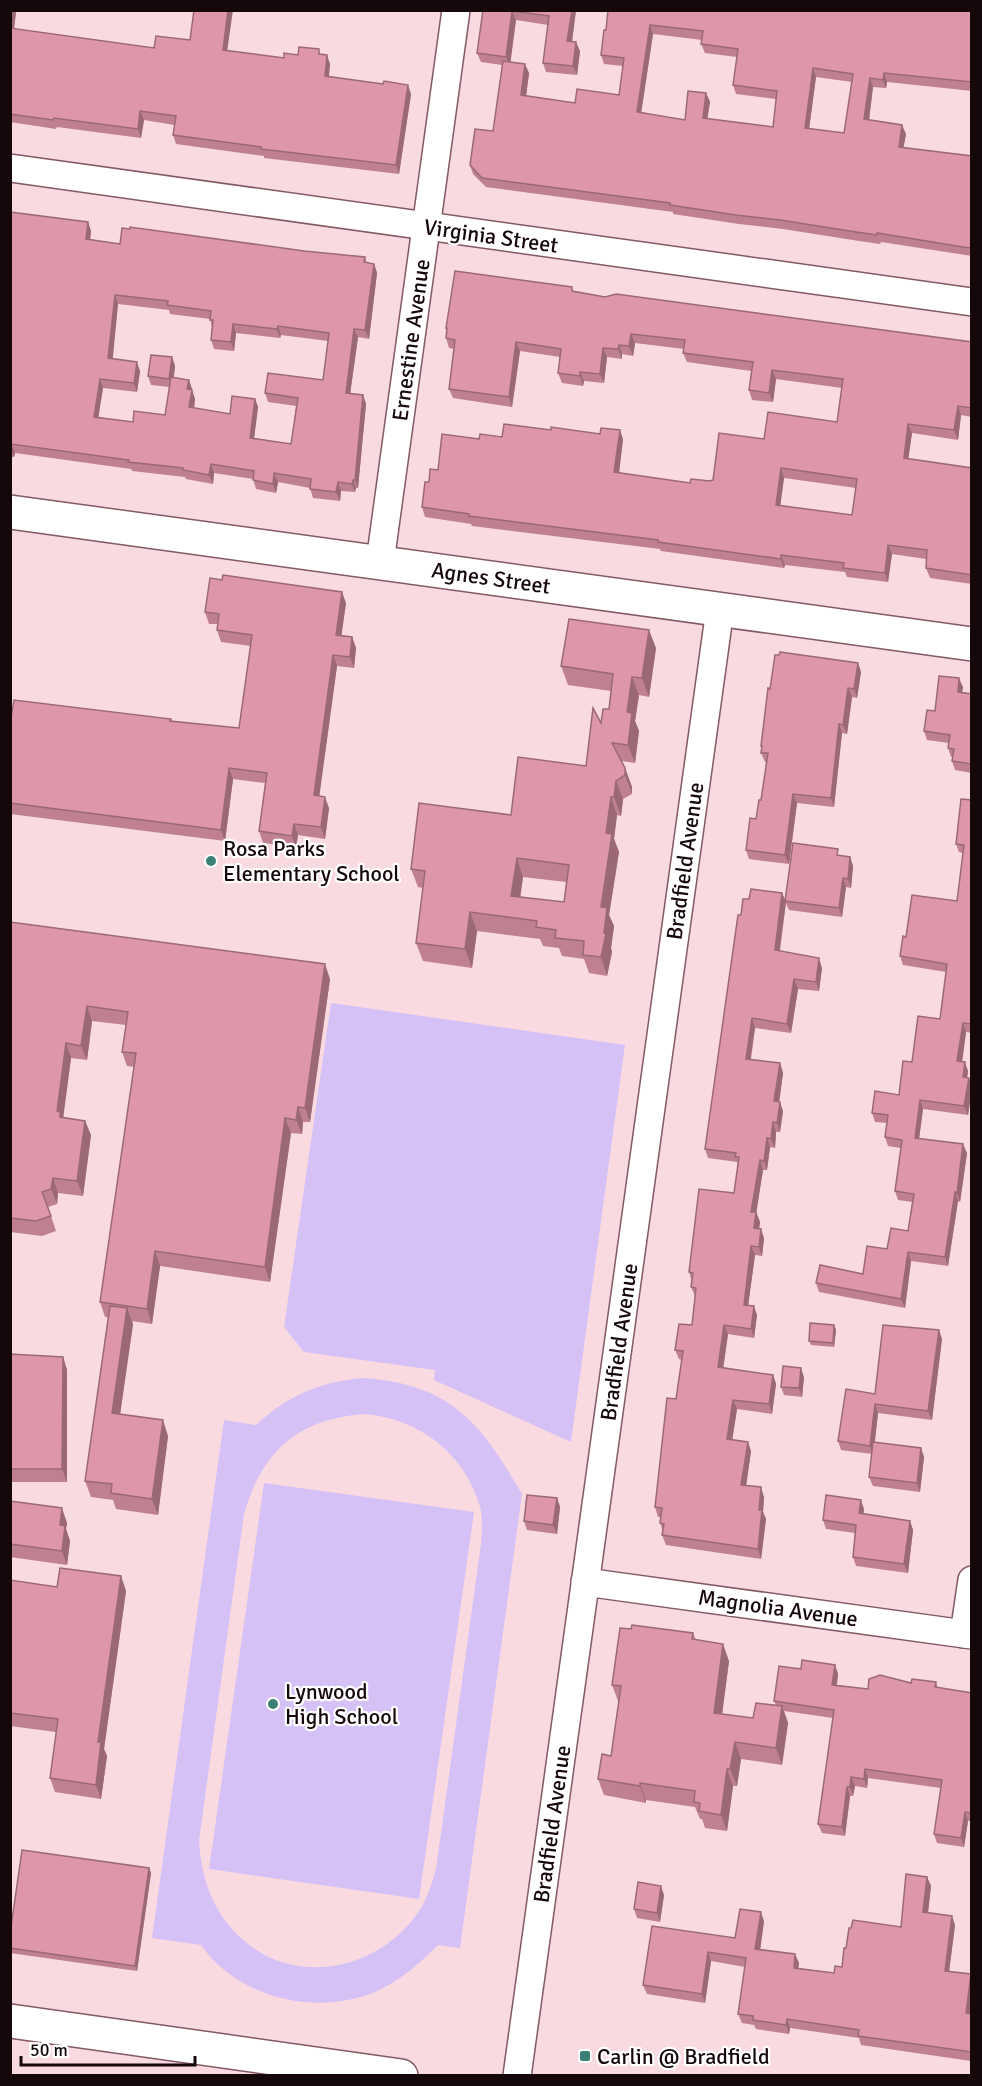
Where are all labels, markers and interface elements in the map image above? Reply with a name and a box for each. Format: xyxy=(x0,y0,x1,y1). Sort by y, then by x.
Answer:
street label: Virginia Street xyxy=(422,213,560,259)
street label: Ernestine Avenue xyxy=(386,257,436,423)
street label: Agnes Street xyxy=(430,556,552,600)
street label: Bradfield Avenue xyxy=(661,780,709,942)
place label: Rosa Parks Elementary School xyxy=(223,835,400,887)
marker: Rosa Parks Elementary School xyxy=(204,854,218,868)
street label: Bradfield Avenue xyxy=(595,1261,643,1423)
street label: Magnolia Avenue xyxy=(696,1583,860,1633)
place label: Lynwood High School xyxy=(285,1678,398,1730)
marker: Lynwood High School xyxy=(266,1697,280,1711)
street label: Bradfield Avenue xyxy=(528,1743,576,1905)
scale bar xyxy=(21,2029,195,2067)
text: 50 m xyxy=(30,2039,68,2061)
place label: Carlin @ Bradfield xyxy=(597,2043,770,2070)
marker: Carlin @ Bradfield xyxy=(578,2049,592,2063)

